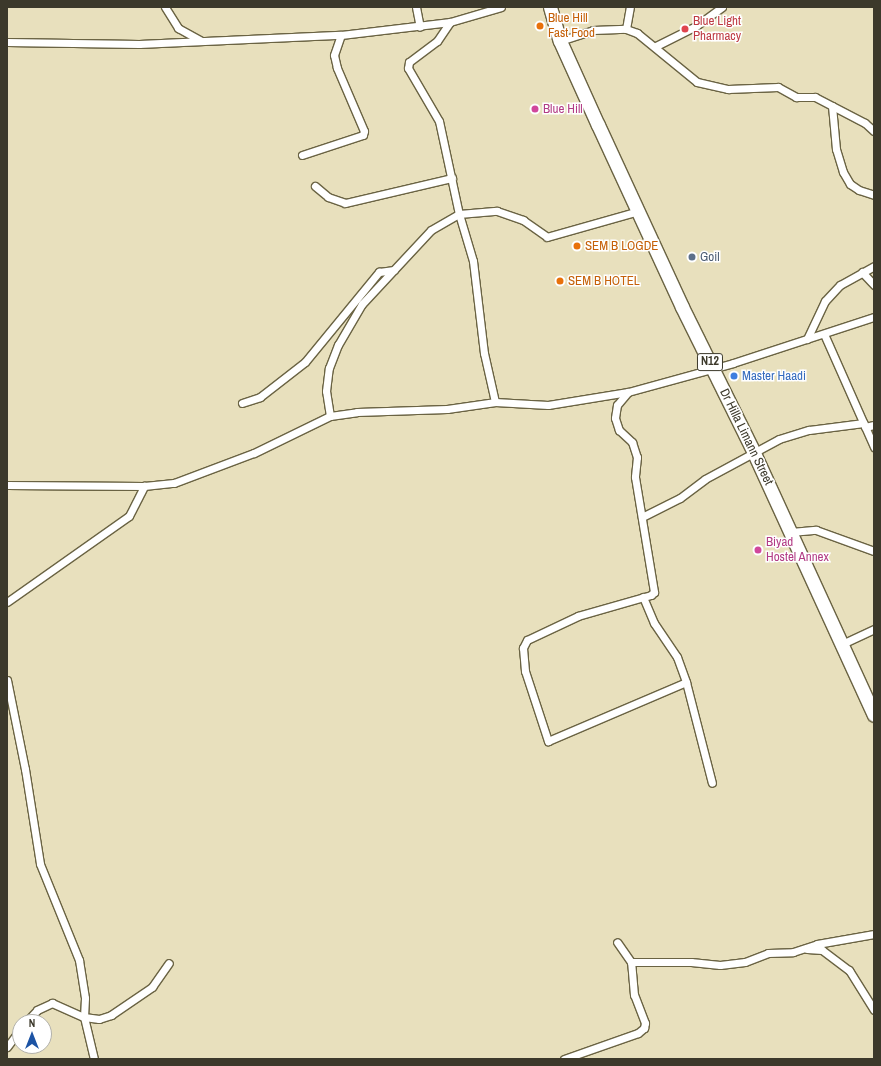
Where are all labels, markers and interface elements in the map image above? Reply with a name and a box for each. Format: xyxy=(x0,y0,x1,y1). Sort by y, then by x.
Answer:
place label: Blue Hill Fast Food xyxy=(548,11,595,42)
place label: Blue Light Pharmacy xyxy=(693,14,741,45)
marker: Blue Hill Fast Food xyxy=(535,21,545,31)
marker: Blue Light Pharmacy xyxy=(680,24,690,34)
place label: Blue Hill xyxy=(543,101,583,117)
marker: Blue Hill xyxy=(530,104,540,114)
place label: SEM B LOGDE xyxy=(585,238,658,254)
marker: SEM B LOGDE xyxy=(572,241,582,251)
place label: Goil xyxy=(700,249,720,265)
marker: Goil xyxy=(687,252,697,262)
place label: SEM B HOTEL xyxy=(568,273,640,289)
marker: SEM B HOTEL xyxy=(555,276,565,286)
road number: N12 xyxy=(696,352,724,372)
place label: Master Haadi xyxy=(742,368,806,384)
marker: Master Haadi xyxy=(729,371,739,381)
street label: Dr Hilla Limann Street xyxy=(716,386,776,488)
place label: Biyad Hostel Annex xyxy=(766,535,829,566)
marker: Biyad Hostel Annex xyxy=(753,545,763,555)
north arrow xyxy=(12,1014,52,1054)
text: N xyxy=(29,1016,35,1030)

